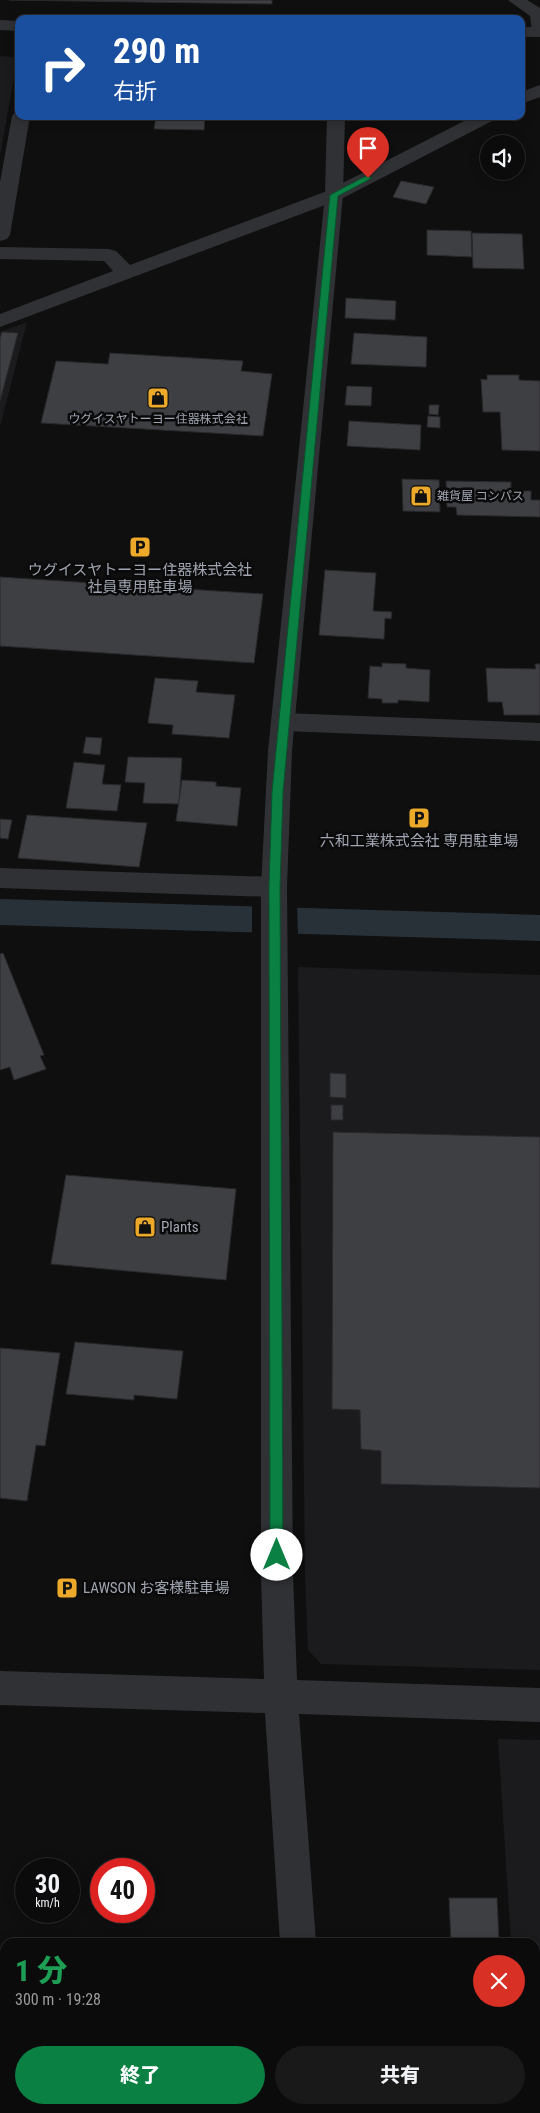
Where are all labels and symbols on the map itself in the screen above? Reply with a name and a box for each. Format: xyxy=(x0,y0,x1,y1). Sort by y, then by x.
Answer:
pin xyxy=(347,127,389,178)
shop icon: ウグイスヤトーヨー住器株式会社 xyxy=(146,386,170,410)
place label: ウグイスヤトーヨー住器株式会社 xyxy=(68,412,248,426)
shop icon: 雑貨屋 コンパス xyxy=(409,484,433,508)
place label: 雑貨屋 コンパス xyxy=(437,489,524,503)
parking icon: ウグイスヤトーヨー住器株式会社 社員専用駐車場 xyxy=(128,535,152,559)
place label: ウグイスヤトーヨー住器株式会社 社員専用駐車場 xyxy=(28,561,252,596)
parking icon: 六和工業株式会社 専用駐車場 xyxy=(407,806,431,830)
place label: 六和工業株式会社 専用駐車場 xyxy=(320,832,518,850)
shop icon: Plants xyxy=(133,1215,157,1239)
place label: Plants xyxy=(161,1218,199,1236)
position arrow xyxy=(250,1528,302,1580)
parking icon: LAWSON お客様駐車場 xyxy=(55,1576,79,1600)
place label: LAWSON お客様駐車場 xyxy=(83,1579,229,1597)
speed limit sign: 40 xyxy=(90,1858,155,1923)

